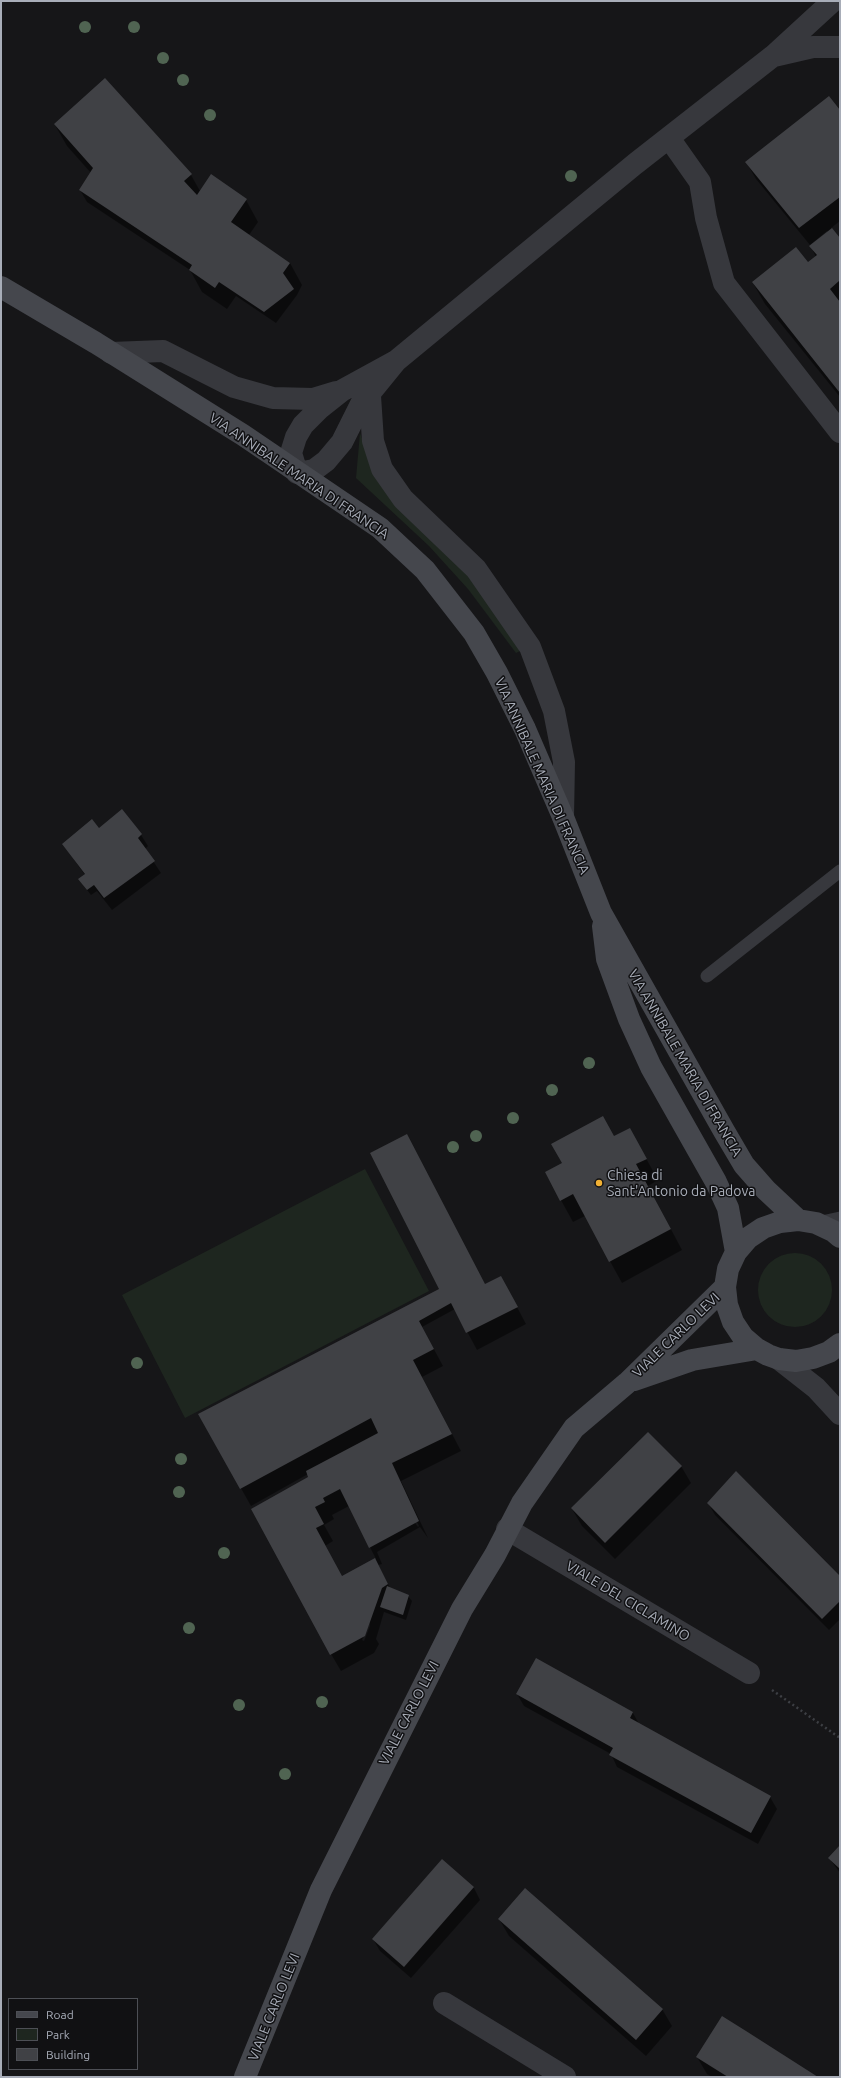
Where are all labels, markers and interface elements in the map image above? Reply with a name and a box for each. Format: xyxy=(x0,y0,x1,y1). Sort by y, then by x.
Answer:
street label: VIA ANNIBALE MARIA DI FRANCIA xyxy=(206,409,392,543)
street label: VIA ANNIBALE MARIA DI FRANCIA xyxy=(491,675,593,877)
street label: VIA ANNIBALE MARIA DI FRANCIA xyxy=(624,967,746,1159)
place label: Chiesa di Sant'Antonio da Padova xyxy=(607,1167,755,1200)
marker: Chiesa di Sant'Antonio da Padova xyxy=(594,1178,604,1188)
street label: VIALE CARLO LEVI xyxy=(629,1289,723,1381)
street label: VIALE DEL CICLAMINO xyxy=(563,1557,693,1645)
street label: VIALE CARLO LEVI xyxy=(375,1658,443,1768)
street label: VIALE CARLO LEVI xyxy=(245,1951,303,2063)
legend xyxy=(8,1998,138,2070)
text: Road xyxy=(46,2008,74,2021)
text: Park xyxy=(46,2028,70,2041)
text: Building xyxy=(46,2048,90,2061)

